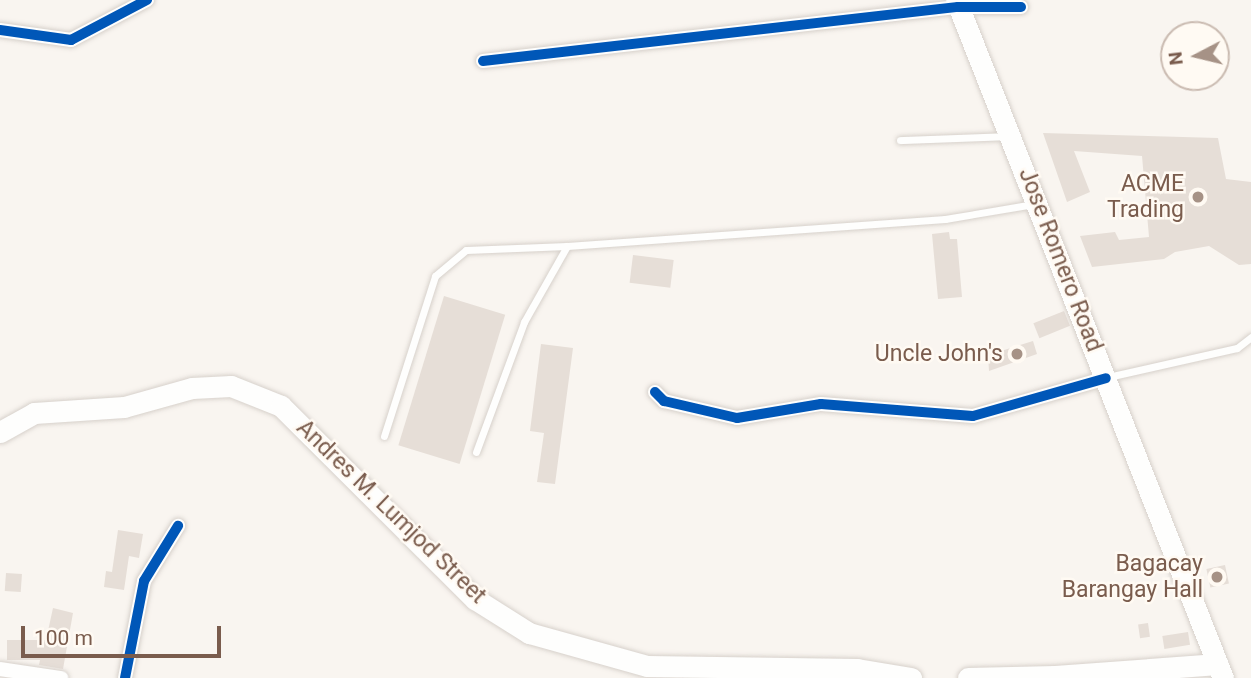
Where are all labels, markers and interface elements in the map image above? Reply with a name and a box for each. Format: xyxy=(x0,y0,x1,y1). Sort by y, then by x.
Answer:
north arrow xyxy=(1160,21,1230,91)
text: N xyxy=(1163,50,1188,66)
street label: Jose Romero Road xyxy=(1012,164,1108,356)
place label: ACME Trading xyxy=(1107,170,1184,224)
marker: ACME Trading xyxy=(1190,189,1206,205)
place label: Uncle John's xyxy=(875,340,1003,368)
marker: Uncle John's xyxy=(1009,346,1025,362)
street label: Andres M. Lumjod Street xyxy=(291,414,491,610)
place label: Bagacay Barangay Hall xyxy=(1062,550,1203,604)
marker: Bagacay Barangay Hall xyxy=(1209,569,1225,585)
scale bar xyxy=(24,612,224,656)
text: 100 m xyxy=(34,626,93,650)

